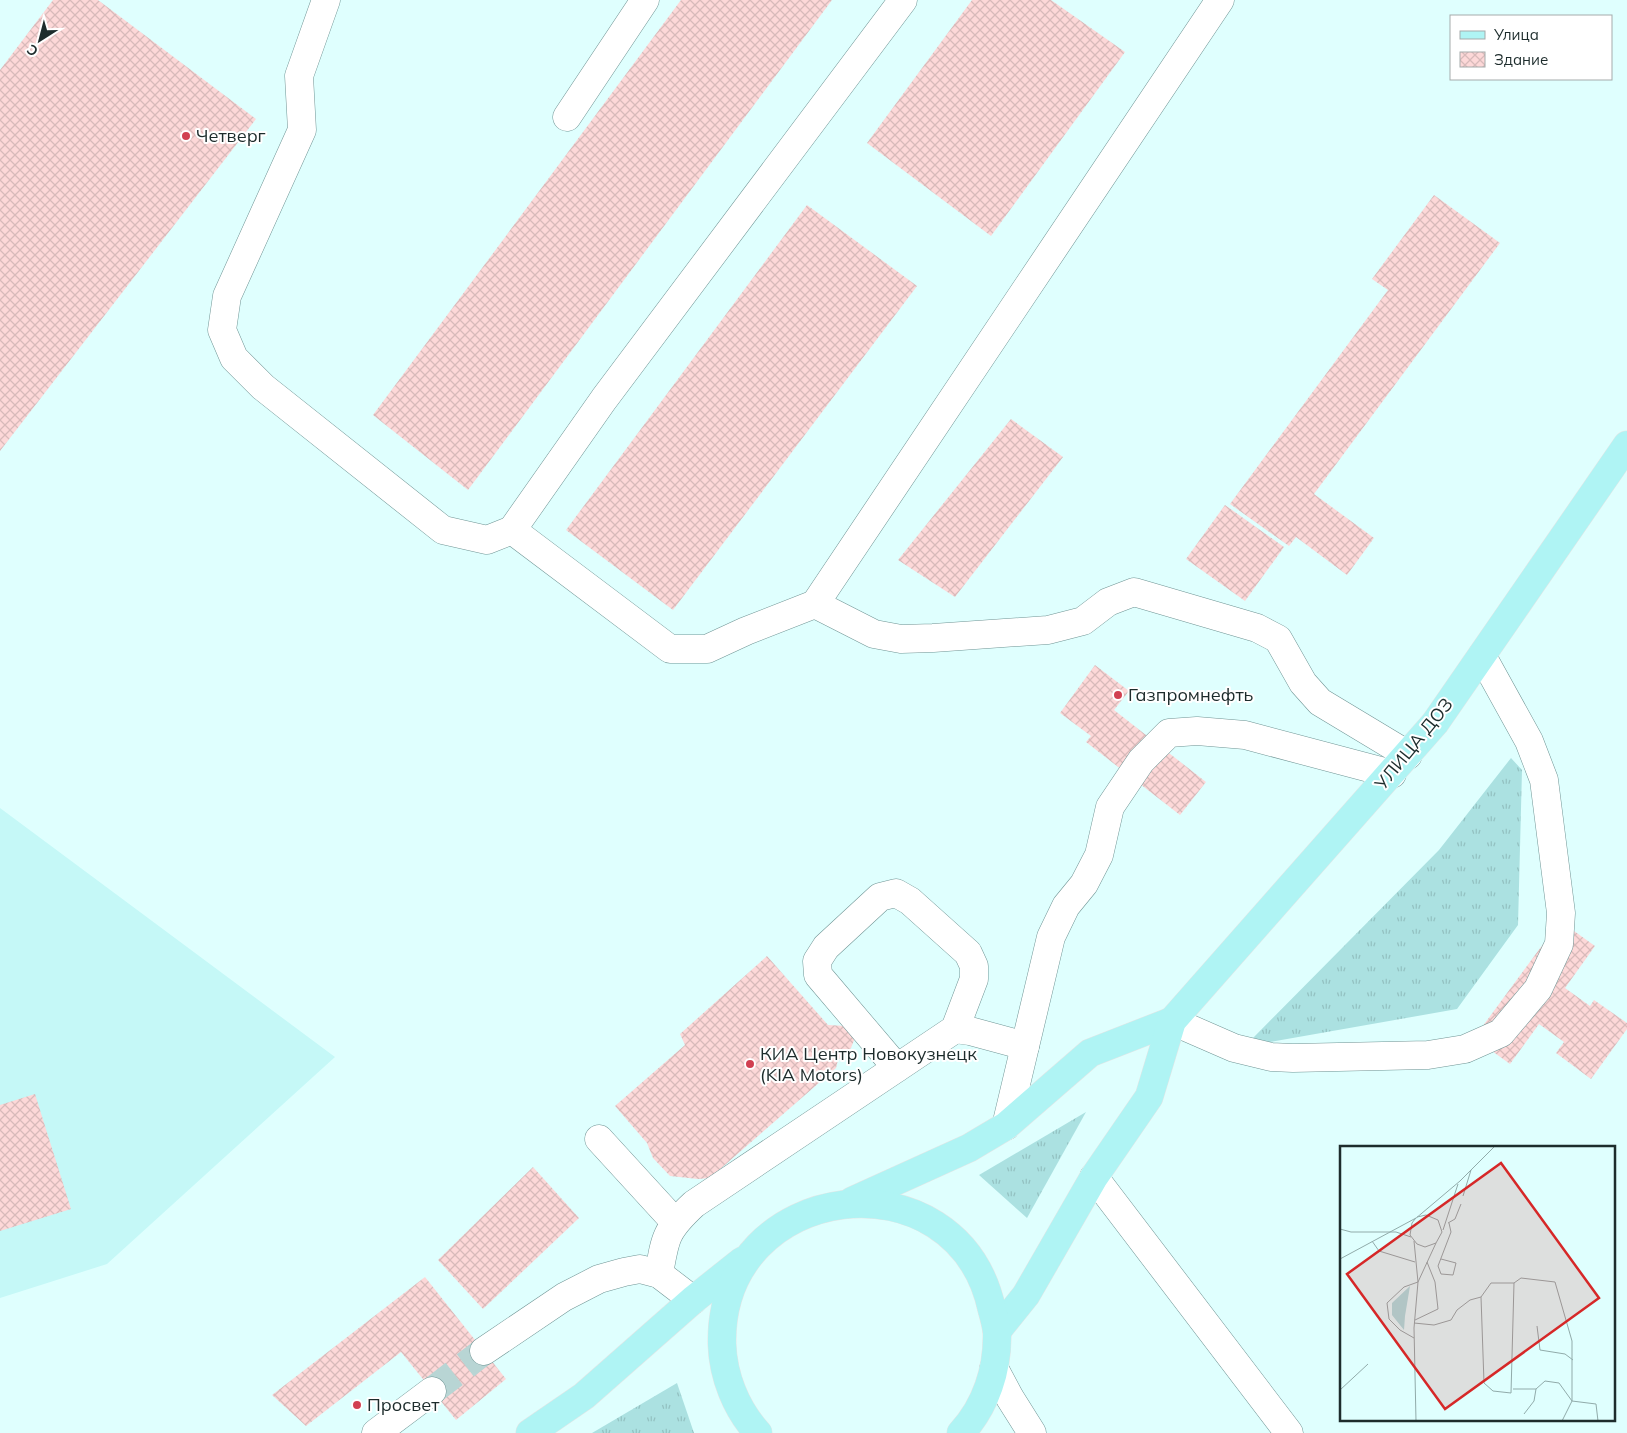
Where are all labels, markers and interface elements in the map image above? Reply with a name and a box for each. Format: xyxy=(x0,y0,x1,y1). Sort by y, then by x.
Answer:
north arrow xyxy=(15,15,65,65)
legend xyxy=(1450,15,1612,80)
text: Улица xyxy=(1493,25,1539,44)
text: С xyxy=(23,40,42,61)
text: Здание xyxy=(1494,50,1548,69)
place label: Четверг xyxy=(196,124,266,147)
marker: Четверг xyxy=(180,130,192,142)
place label: Газпромнефть xyxy=(1128,683,1254,706)
marker: Газпромнефть xyxy=(1112,689,1124,701)
street label: УЛИЦА ДОЗ xyxy=(1369,693,1458,795)
place label: КИА Центр Новокузнецк (KIA Motors) xyxy=(760,1042,977,1086)
marker: КИА Центр Новокузнецк (KIA Motors) xyxy=(744,1058,756,1070)
inset map xyxy=(1340,1146,1614,1420)
place label: Просвет xyxy=(367,1393,440,1416)
marker: Просвет xyxy=(351,1399,363,1411)

